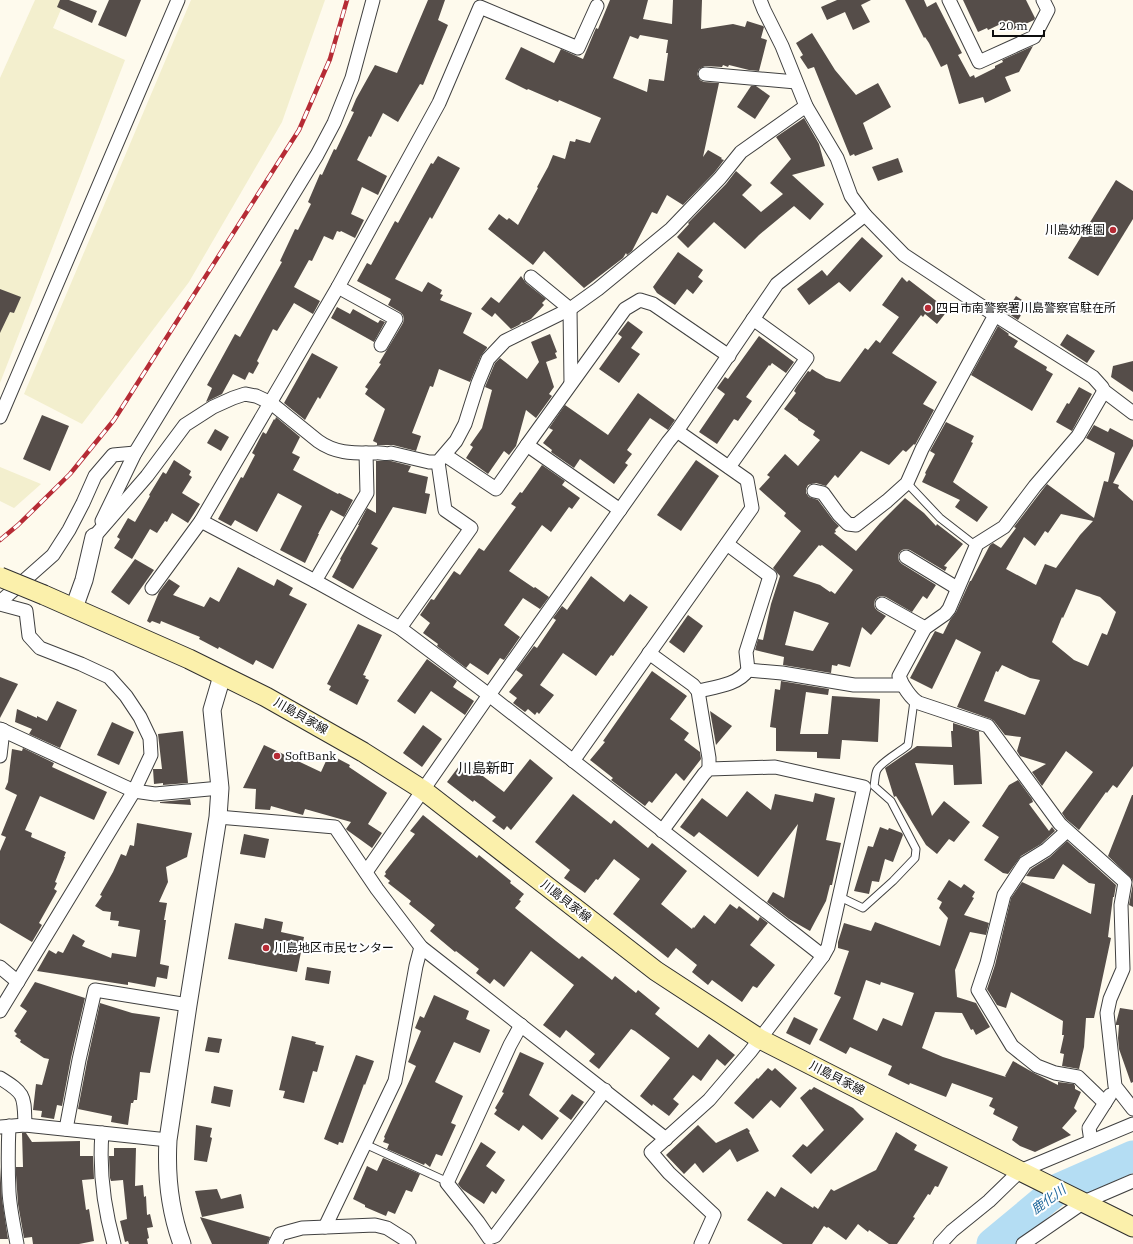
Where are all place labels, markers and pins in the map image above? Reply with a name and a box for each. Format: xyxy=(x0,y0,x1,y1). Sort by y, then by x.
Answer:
place label: 川島幼稚園 xyxy=(1045,222,1105,237)
marker: 川島幼稚園 xyxy=(1108,225,1118,235)
place label: 四日市南警察署川島警察官駐在所 xyxy=(936,300,1116,315)
marker: 四日市南警察署川島警察官駐在所 xyxy=(923,303,933,313)
place label: SoftBank xyxy=(285,748,336,763)
marker: SoftBank xyxy=(272,751,282,761)
place label: 川島地区市民センター xyxy=(274,940,394,955)
marker: 川島地区市民センター xyxy=(261,943,271,953)

